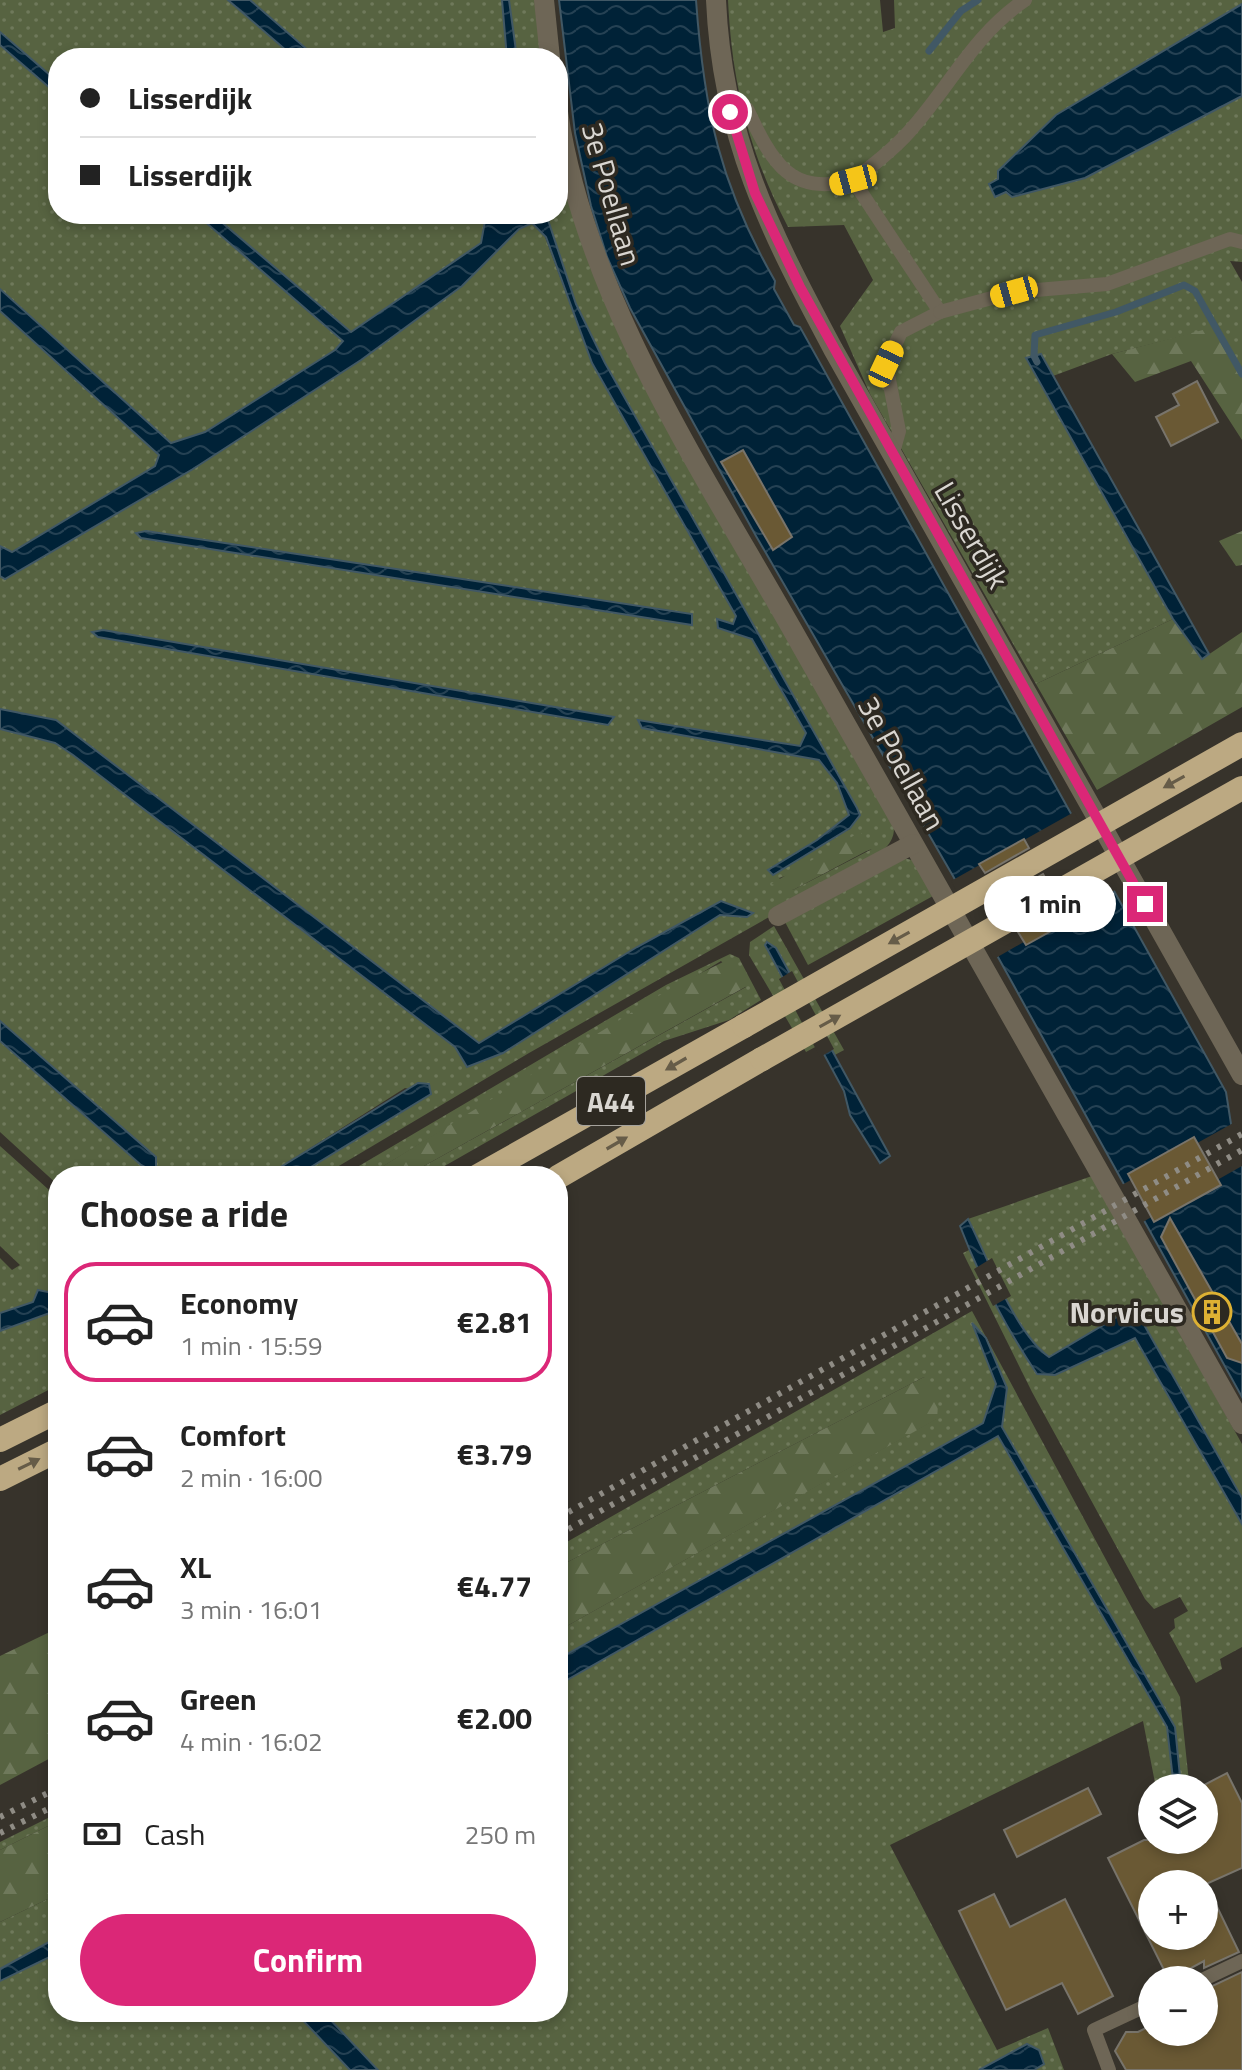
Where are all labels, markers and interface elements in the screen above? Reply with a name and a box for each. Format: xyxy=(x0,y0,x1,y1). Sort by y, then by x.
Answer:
text: Lisserdijk xyxy=(128,75,252,121)
route start xyxy=(712,94,748,130)
street label: 3e Poellaan xyxy=(570,117,654,271)
text: Lisserdijk xyxy=(128,152,252,198)
car xyxy=(827,162,879,198)
car xyxy=(988,274,1040,310)
car xyxy=(865,337,907,391)
street label: Lisserdijk xyxy=(923,473,1021,597)
street label: 3e Poellaan xyxy=(846,687,958,839)
one-way arrow xyxy=(1163,775,1185,789)
callout: 1 min xyxy=(985,876,1117,932)
text: 1 min xyxy=(1018,884,1082,923)
route end xyxy=(1127,886,1163,922)
one-way arrow xyxy=(888,931,910,945)
one-way arrow xyxy=(819,1014,842,1028)
one-way arrow xyxy=(665,1057,687,1071)
road number: A44 xyxy=(577,1077,645,1125)
one-way arrow xyxy=(606,1136,629,1150)
text: Choose a ride xyxy=(80,1186,288,1241)
text: Economy xyxy=(180,1280,298,1326)
icon: car xyxy=(84,1286,156,1358)
place label: Norvicus xyxy=(1069,1289,1184,1335)
building icon: Norvicus xyxy=(1191,1291,1233,1333)
text: €2.81 xyxy=(457,1299,532,1345)
text: 1 min · 15:59 xyxy=(180,1326,323,1365)
text: Comfort xyxy=(180,1412,286,1458)
icon: car xyxy=(84,1418,156,1490)
text: €3.79 xyxy=(457,1431,532,1477)
one-way arrow xyxy=(17,1457,41,1471)
text: 2 min · 16:00 xyxy=(180,1458,323,1497)
text: XL xyxy=(180,1544,211,1590)
icon: car xyxy=(84,1550,156,1622)
text: €4.77 xyxy=(457,1563,532,1609)
text: 3 min · 16:01 xyxy=(180,1590,323,1629)
text: Green xyxy=(180,1676,257,1722)
icon: car xyxy=(84,1682,156,1754)
text: €2.00 xyxy=(457,1695,532,1741)
text: 4 min · 16:02 xyxy=(180,1722,323,1761)
map controls xyxy=(1138,1774,1218,2046)
button: layers xyxy=(1138,1774,1218,1854)
text: Cash xyxy=(144,1811,205,1857)
icon: cash xyxy=(80,1812,124,1856)
text: 250 m xyxy=(465,1815,536,1854)
button: + xyxy=(1138,1870,1218,1950)
button: Confirm xyxy=(80,1914,536,2006)
button: − xyxy=(1138,1966,1218,2046)

